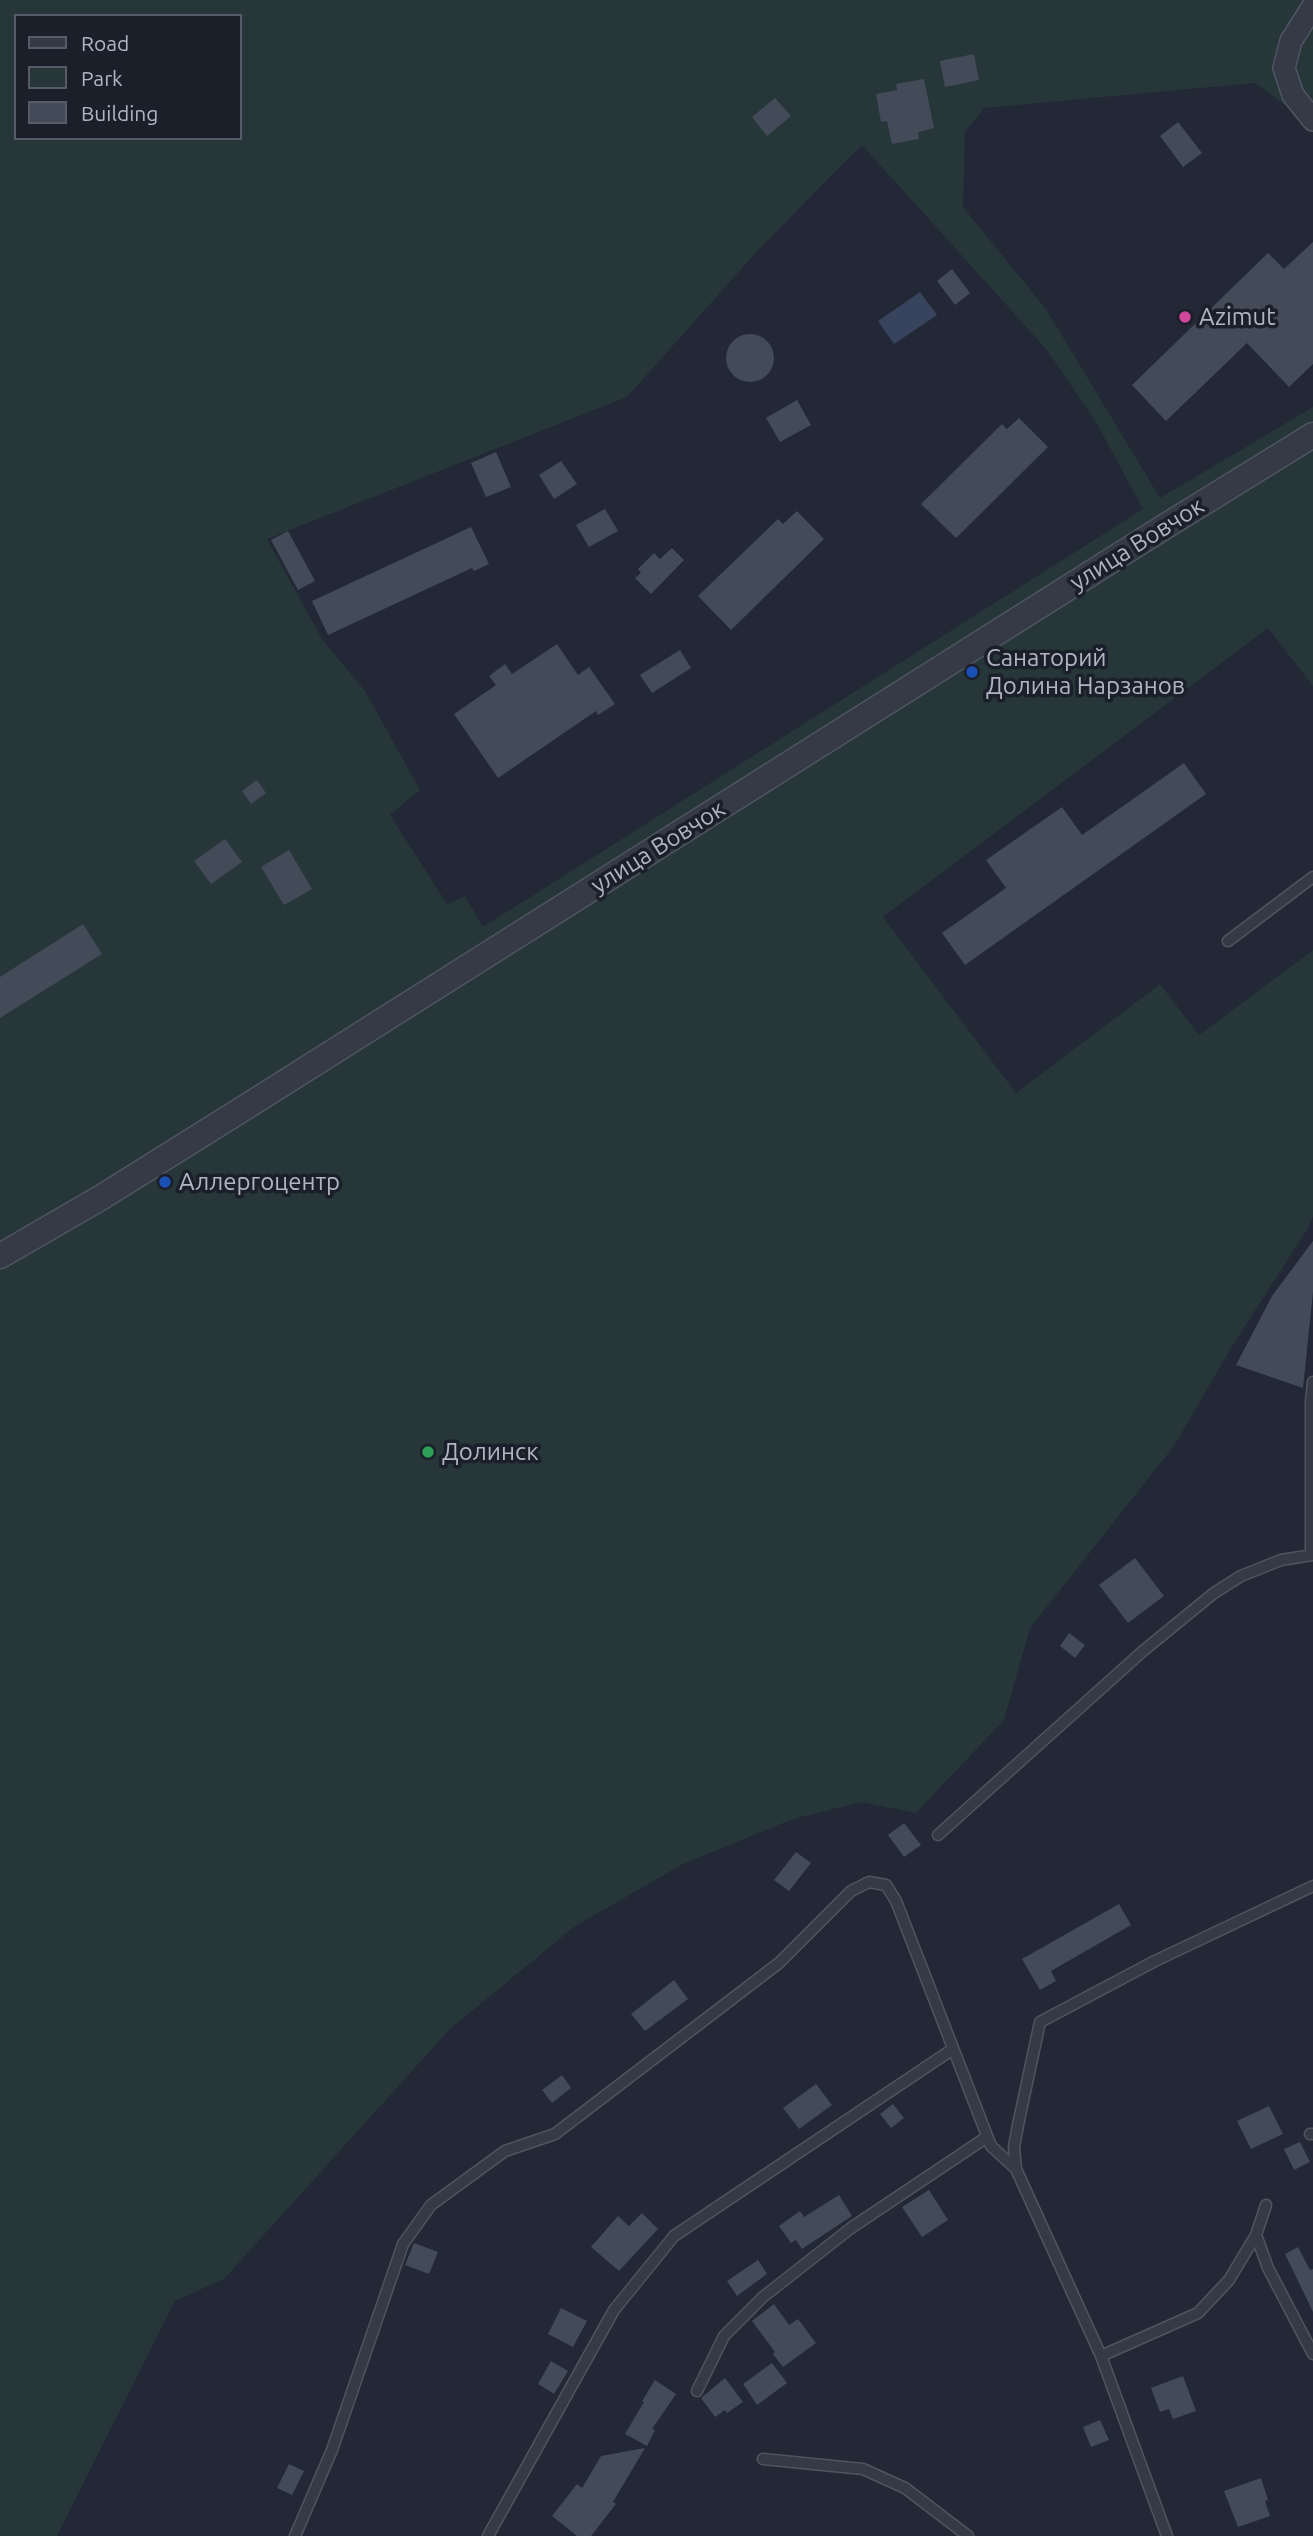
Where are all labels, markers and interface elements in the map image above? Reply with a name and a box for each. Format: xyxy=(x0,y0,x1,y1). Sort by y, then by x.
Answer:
legend xyxy=(14,14,242,140)
text: Road xyxy=(81,31,129,55)
text: Park xyxy=(81,66,123,90)
text: Building xyxy=(81,101,158,125)
place label: Azimut xyxy=(1199,303,1276,331)
marker: Azimut xyxy=(1177,309,1193,325)
street label: улица Вовчок xyxy=(1065,491,1209,597)
place label: Санаторий Долина Нарзанов xyxy=(986,644,1185,700)
marker: Санаторий Долина Нарзанов xyxy=(964,664,980,680)
street label: улица Вовчок xyxy=(586,794,730,900)
place label: Аллергоцентр xyxy=(179,1168,340,1196)
marker: Аллергоцентр xyxy=(157,1174,173,1190)
place label: Долинск xyxy=(442,1438,539,1466)
marker: Долинск xyxy=(420,1444,436,1460)

